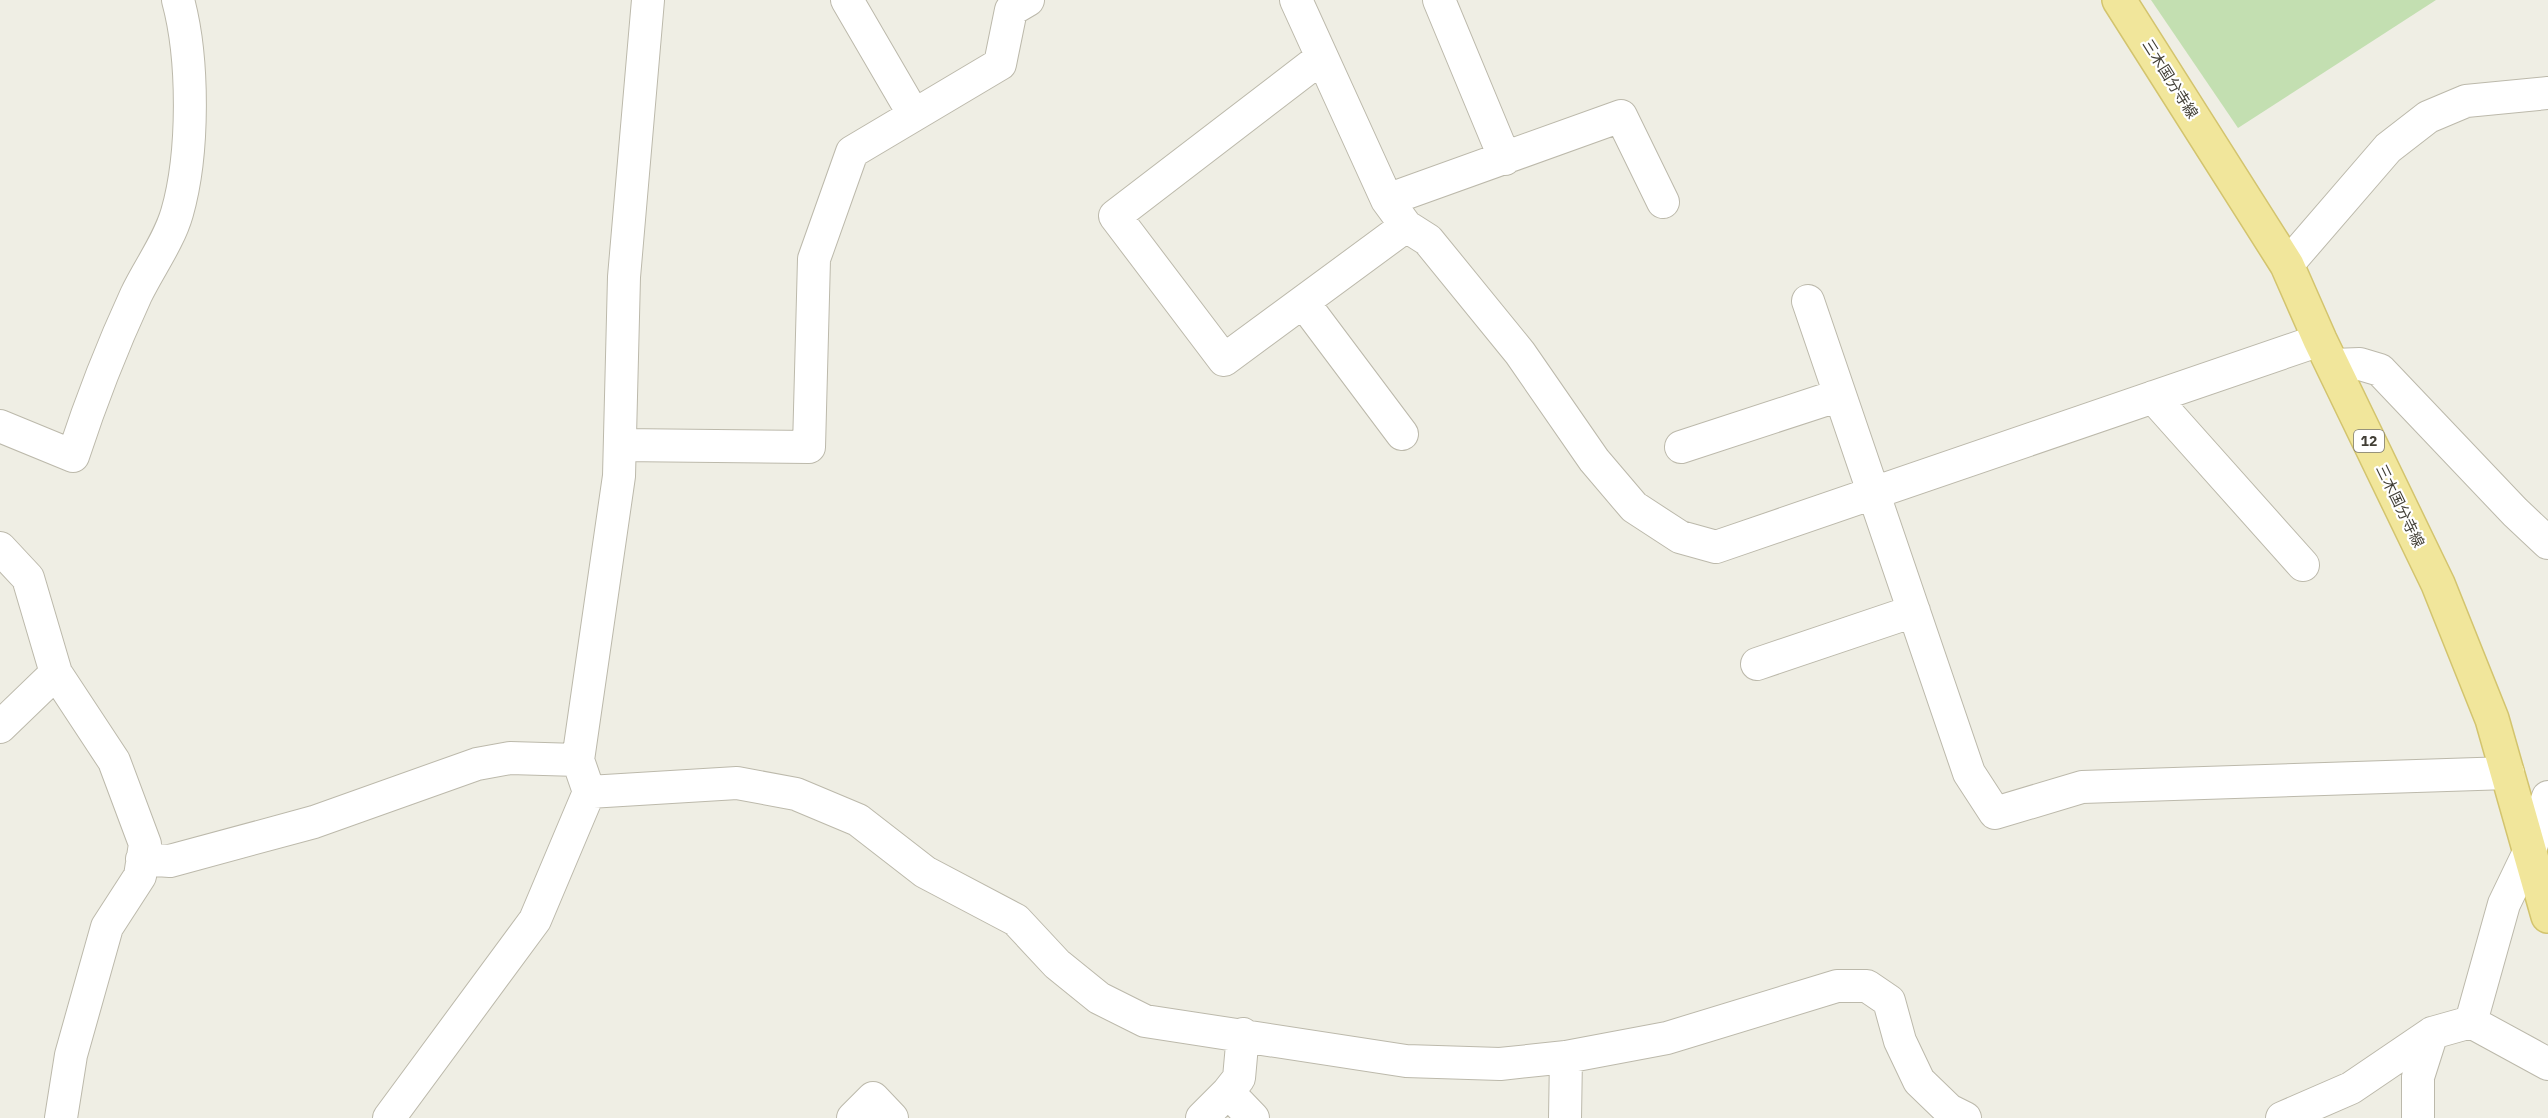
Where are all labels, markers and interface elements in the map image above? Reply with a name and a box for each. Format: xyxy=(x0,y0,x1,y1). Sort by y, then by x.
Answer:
street label: 三木国分寺線 xyxy=(2139,36,2202,122)
road number: 12 xyxy=(2354,430,2384,452)
street label: 三木国分寺線 xyxy=(2372,461,2429,550)

